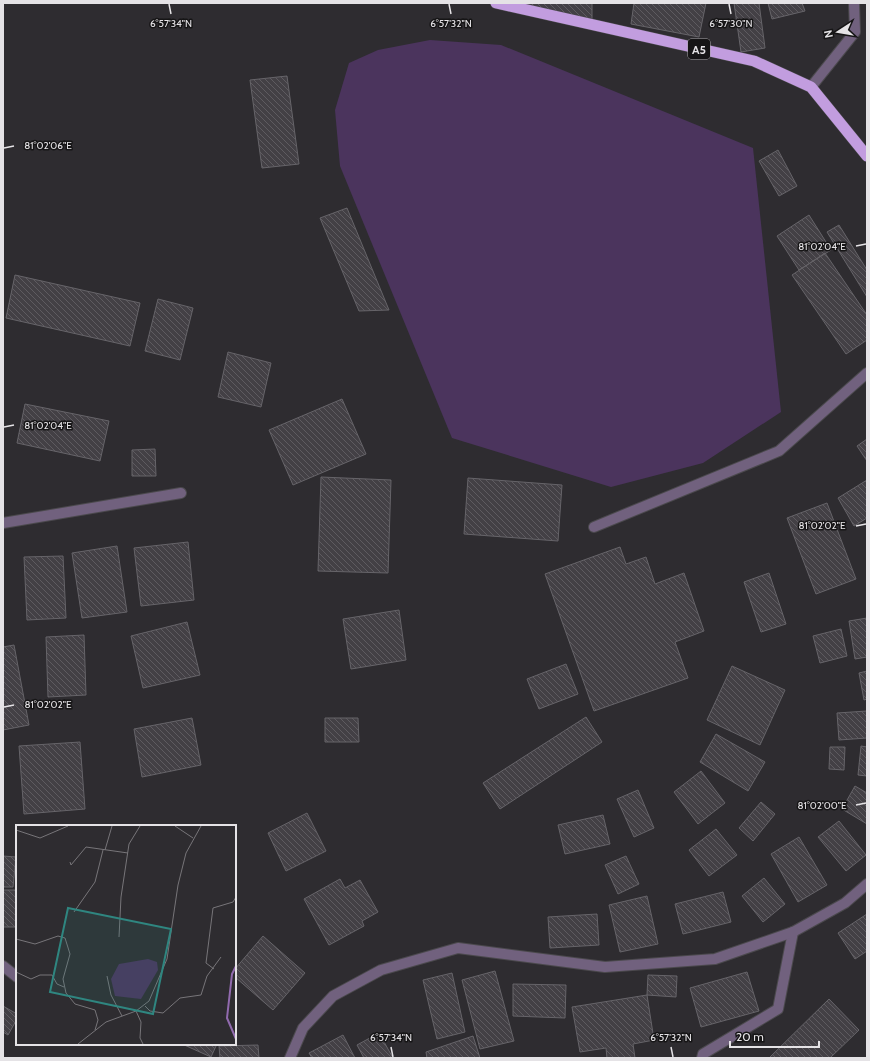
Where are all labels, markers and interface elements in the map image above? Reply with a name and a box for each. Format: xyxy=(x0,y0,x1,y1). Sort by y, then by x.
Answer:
north arrow xyxy=(818,12,858,52)
text: 6°57'34"N xyxy=(150,17,192,30)
text: 6°57'32"N xyxy=(430,17,472,30)
text: 6°57'30"N xyxy=(709,17,753,30)
text: N xyxy=(821,29,836,39)
road number: A5 xyxy=(688,39,710,59)
text: 81°02'06"E xyxy=(24,139,72,152)
text: 81°02'04"E xyxy=(798,240,846,253)
text: 81°02'04"E xyxy=(24,419,72,432)
text: 81°02'02"E xyxy=(798,519,846,532)
text: 81°02'02"E xyxy=(24,698,72,711)
text: 81°02'00"E xyxy=(798,799,847,812)
inset map xyxy=(16,825,236,1045)
scale bar xyxy=(730,1023,819,1049)
text: 20 m xyxy=(736,1029,764,1044)
text: 6°57'34"N xyxy=(370,1031,412,1044)
text: 6°57'32"N xyxy=(650,1031,692,1044)

